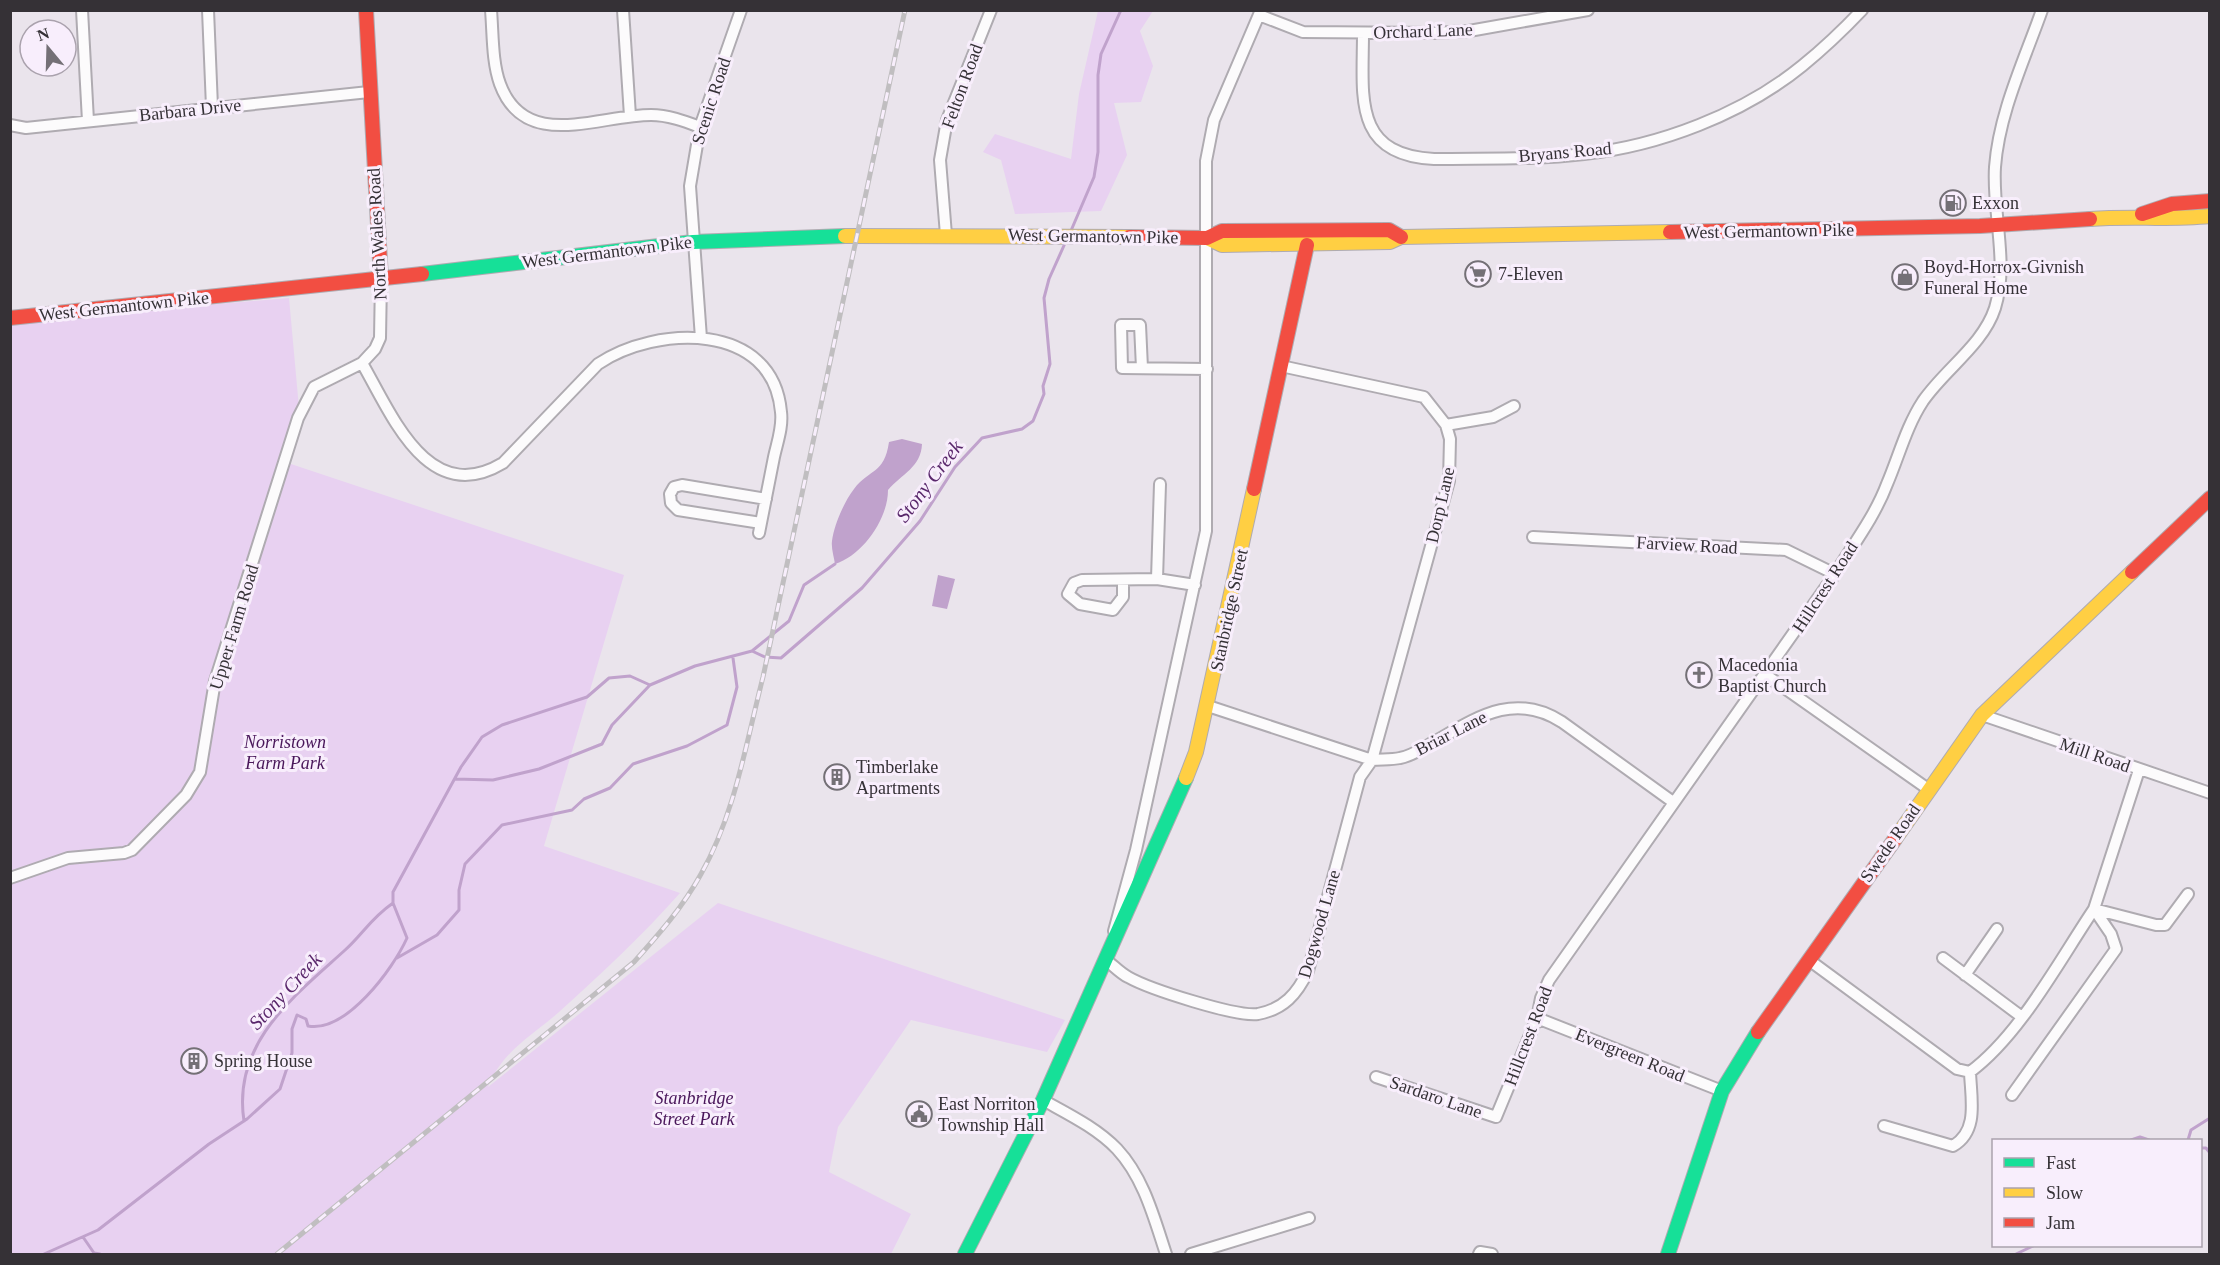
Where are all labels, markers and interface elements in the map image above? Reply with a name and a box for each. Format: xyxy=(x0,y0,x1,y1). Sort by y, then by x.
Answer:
north arrow xyxy=(18,18,78,78)
street label: Orchard Lane xyxy=(1373,19,1473,43)
text: N xyxy=(35,24,52,44)
street label: Felton Road xyxy=(937,41,987,131)
street label: Scenic Road xyxy=(688,55,734,147)
street label: Barbara Drive xyxy=(138,95,242,125)
street label: Bryans Road xyxy=(1518,138,1612,166)
street label: North Wales Road xyxy=(364,167,390,301)
fuel station icon: Exxon xyxy=(1938,188,1968,218)
place label: Exxon xyxy=(1972,193,2019,213)
street label: West Germantown Pike xyxy=(1684,220,1854,242)
street label: West Germantown Pike xyxy=(1008,225,1178,247)
street label: West Germantown Pike xyxy=(521,232,693,272)
place label: Boyd-Horrox-Givnish Funeral Home xyxy=(1924,257,2084,298)
supermarket icon: 7-Eleven xyxy=(1463,259,1493,289)
shop icon: Boyd-Horrox-Givnish Funeral Home xyxy=(1890,262,1920,292)
place label: 7-Eleven xyxy=(1498,264,1563,284)
street label: West Germantown Pike xyxy=(38,287,210,325)
water label: Stony Creek xyxy=(891,435,968,527)
street label: Dorp Lane xyxy=(1422,465,1458,545)
street label: Farview Road xyxy=(1636,532,1738,558)
street label: Hillcrest Road xyxy=(1788,538,1862,636)
street label: Stanbridge Street xyxy=(1206,547,1252,673)
street label: Upper Farm Road xyxy=(205,562,263,692)
place label: Macedonia Baptist Church xyxy=(1718,655,1827,696)
church icon: Macedonia Baptist Church xyxy=(1684,660,1714,690)
street label: Briar Lane xyxy=(1412,707,1490,759)
park label: Norristown Farm Park xyxy=(243,732,326,773)
street label: Mill Road xyxy=(2057,734,2133,776)
place label: Timberlake Apartments xyxy=(856,757,940,798)
building icon: Timberlake Apartments xyxy=(822,762,852,792)
street label: Swede Road xyxy=(1856,800,1924,886)
street label: Dogwood Lane xyxy=(1294,868,1344,980)
water label: Stony Creek xyxy=(244,947,327,1034)
street label: Hillcrest Road xyxy=(1500,984,1556,1088)
street label: Evergreen Road xyxy=(1572,1024,1688,1086)
building icon: Spring House xyxy=(179,1046,209,1076)
place label: Spring House xyxy=(214,1051,313,1071)
street label: Sardaro Lane xyxy=(1387,1072,1485,1122)
park label: Stanbridge Street Park xyxy=(654,1088,735,1129)
place label: East Norriton Township Hall xyxy=(938,1094,1044,1135)
public building icon: East Norriton Township Hall xyxy=(904,1099,934,1129)
legend xyxy=(1992,1139,2202,1247)
text: Fast xyxy=(2046,1153,2076,1173)
text: Slow xyxy=(2046,1183,2083,1203)
text: Jam xyxy=(2046,1213,2075,1233)

